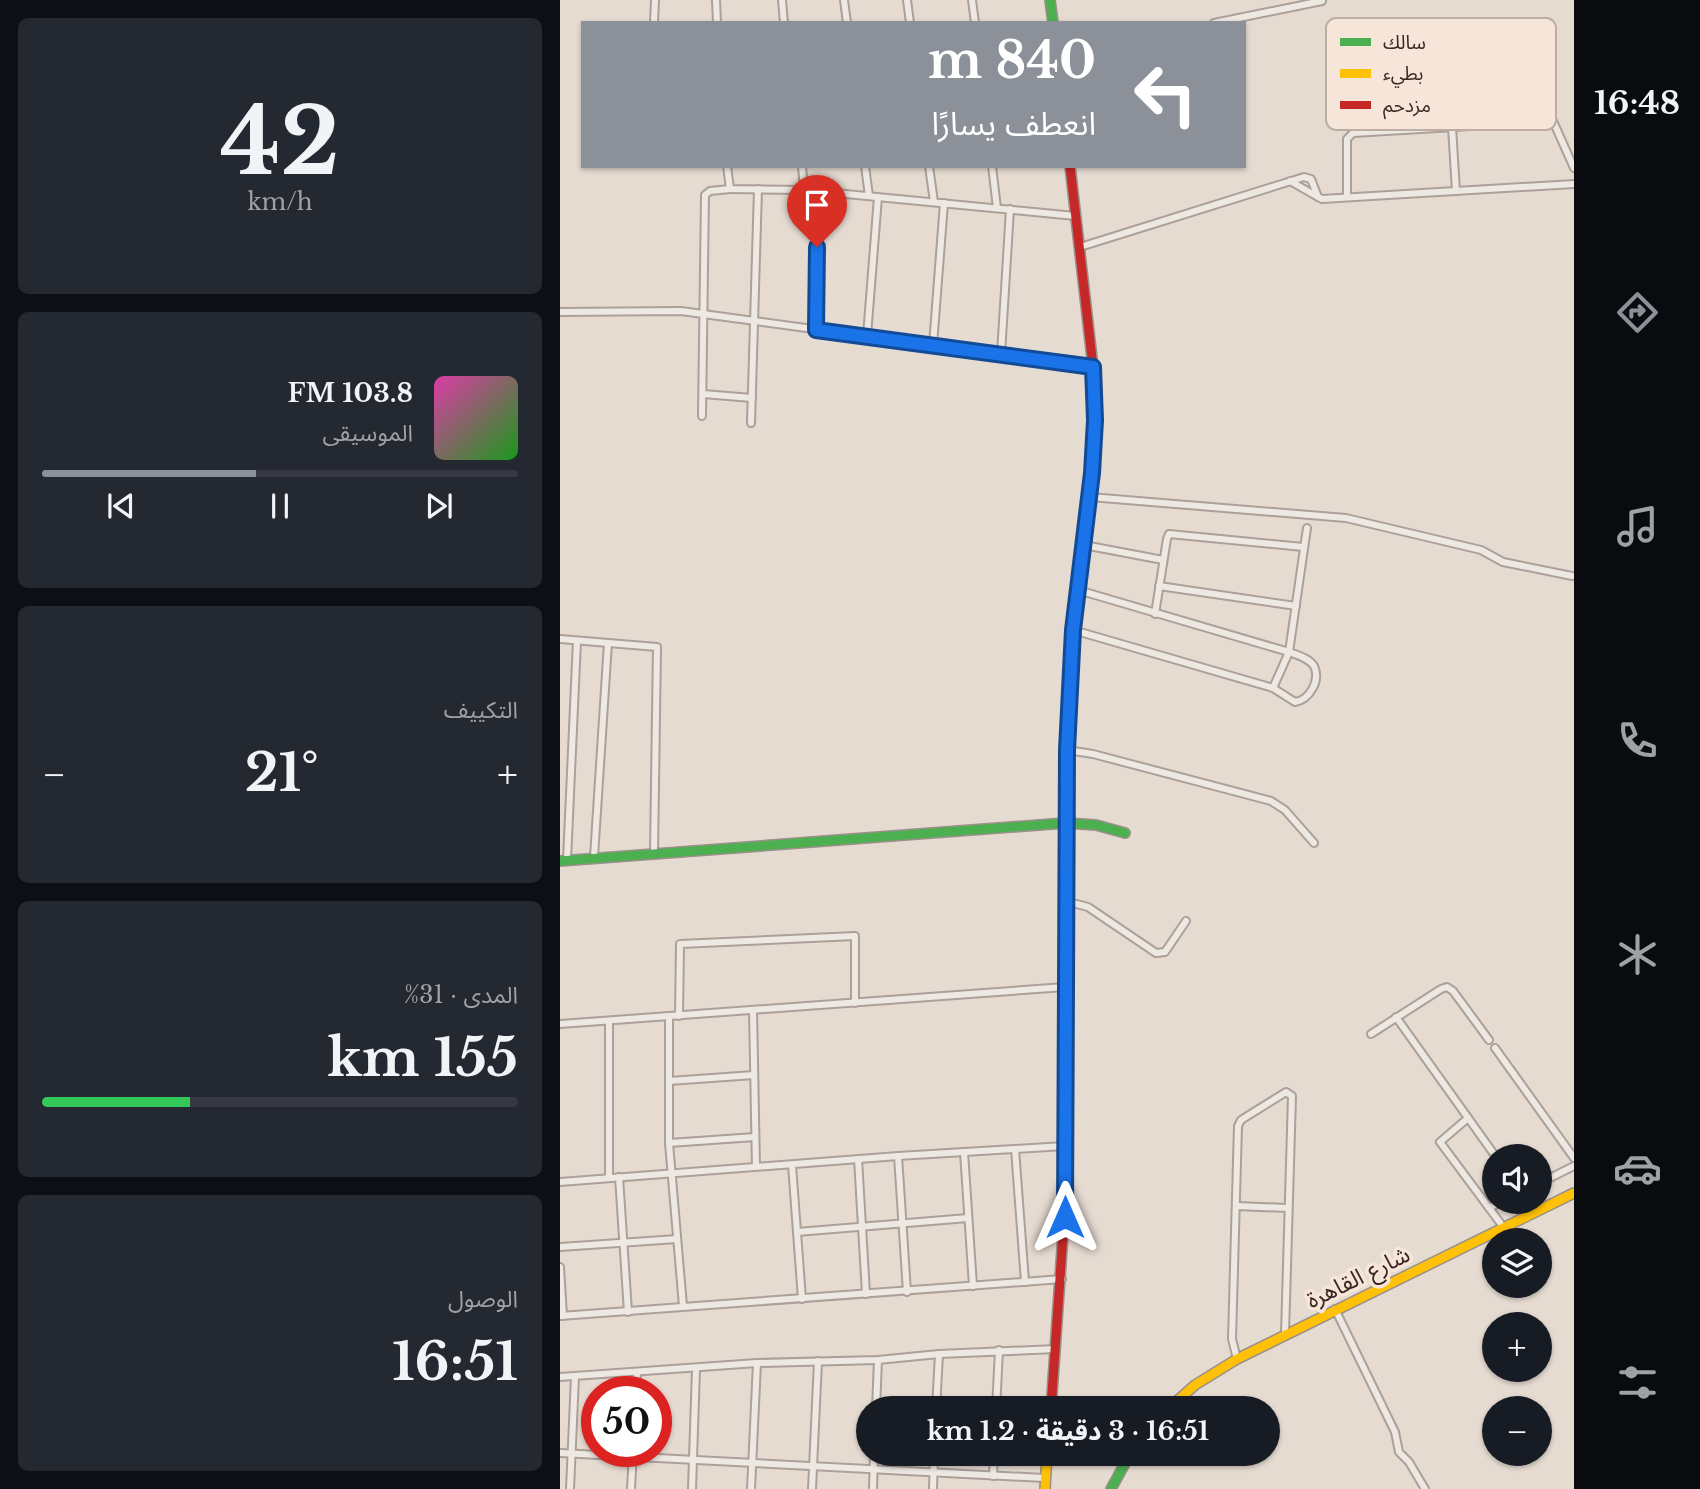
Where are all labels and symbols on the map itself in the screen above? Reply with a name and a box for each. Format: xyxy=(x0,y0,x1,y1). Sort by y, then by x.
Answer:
legend xyxy=(1326,18,1556,130)
text: سالك xyxy=(1383,31,1426,54)
text: بطيء xyxy=(1383,62,1423,88)
text: مزدحم xyxy=(1383,94,1431,120)
pin xyxy=(787,175,847,247)
position arrow xyxy=(1028,1180,1102,1254)
street label: شارع القاهرة xyxy=(1302,1240,1416,1317)
speed limit sign: 50 xyxy=(581,1376,672,1467)

